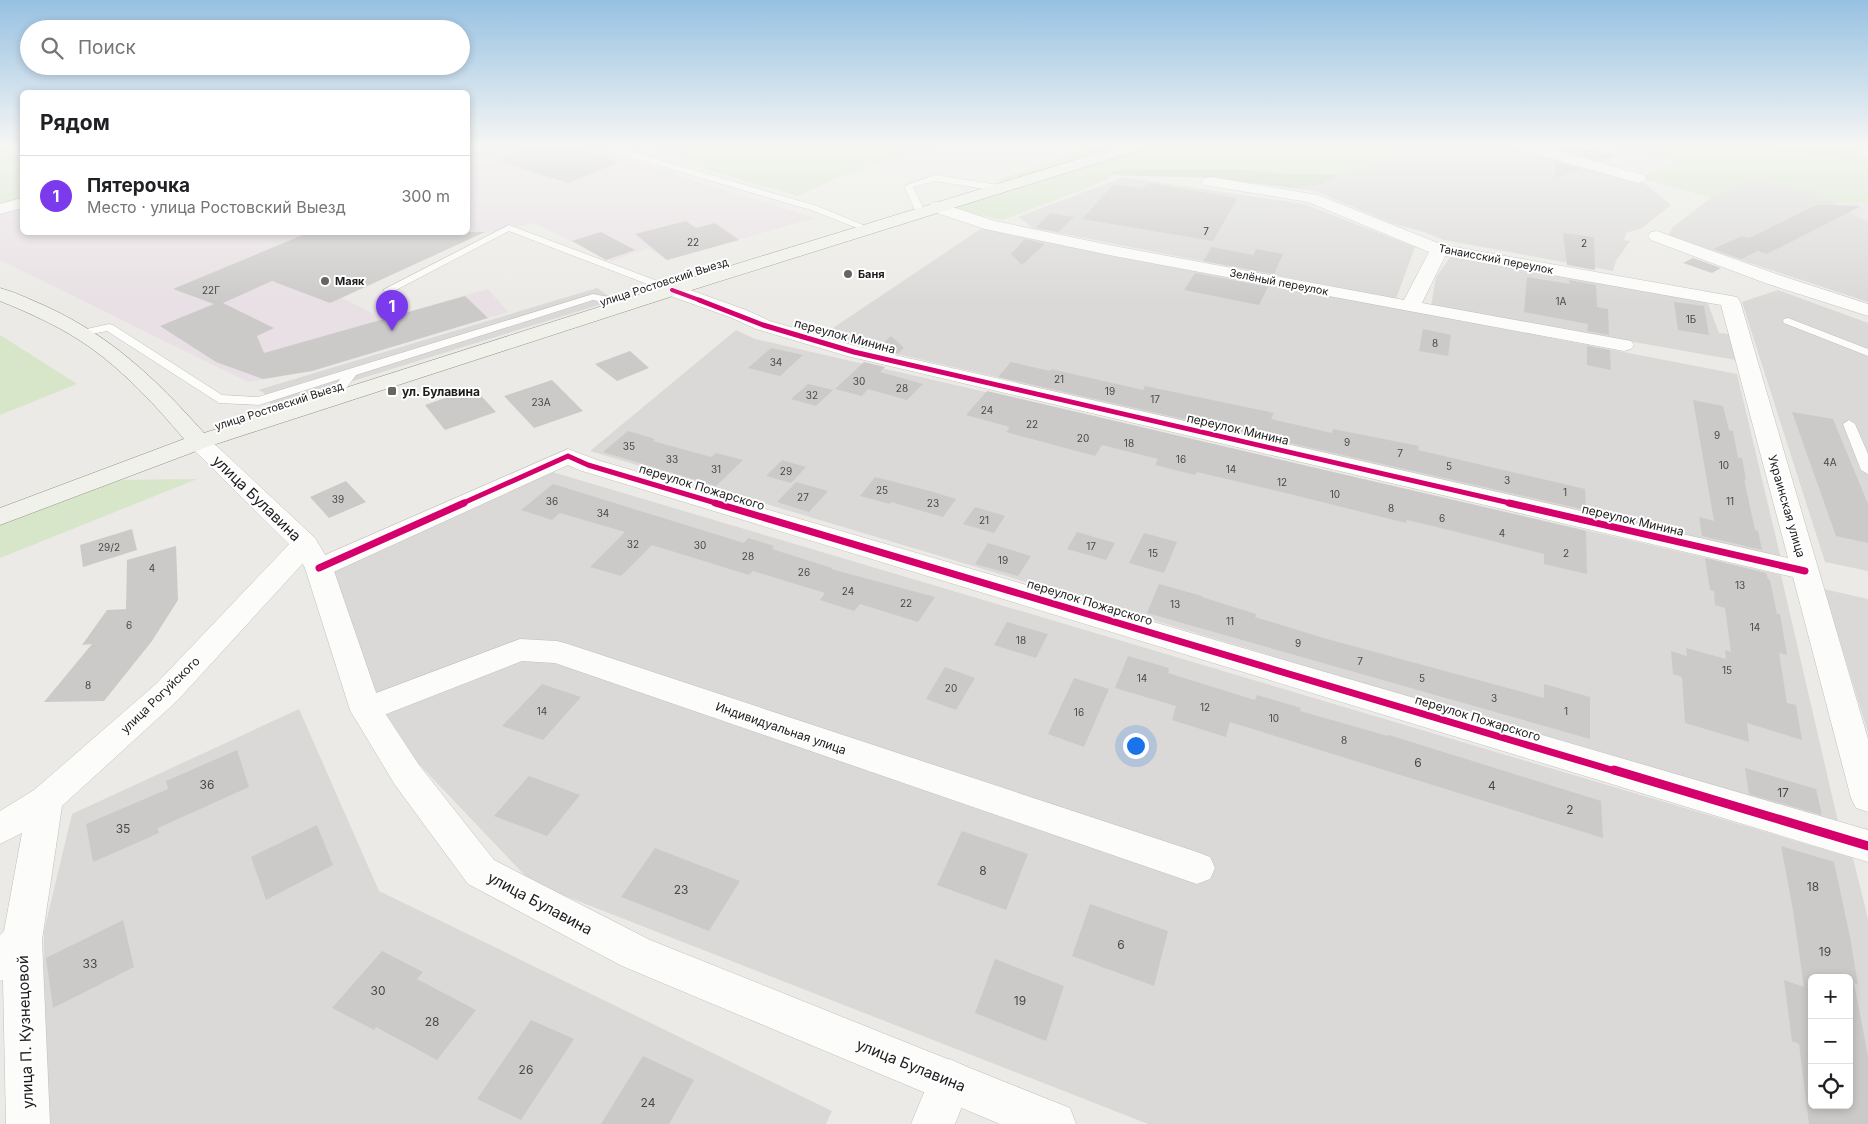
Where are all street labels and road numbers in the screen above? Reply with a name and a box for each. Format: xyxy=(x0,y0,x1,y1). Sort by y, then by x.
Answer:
street label: Танаисский переулок xyxy=(1437,241,1555,277)
street label: улица Ростовский Выезд xyxy=(598,255,730,309)
street label: Зелёный переулок xyxy=(1228,266,1330,298)
street label: переулок Минина xyxy=(793,315,897,357)
street label: улица Ростовский Выезд xyxy=(213,379,345,433)
street label: переулок Минина xyxy=(1186,410,1290,448)
street label: улица Булавина xyxy=(209,451,305,545)
street label: Украинская улица xyxy=(1765,453,1809,559)
street label: переулок Пожарского xyxy=(637,461,767,513)
street label: переулок Минина xyxy=(1581,501,1685,539)
street label: переулок Пожарского xyxy=(1025,576,1155,628)
street label: улица Рогуйского xyxy=(117,653,203,737)
street label: переулок Пожарского xyxy=(1413,692,1543,744)
street label: Индивидуальная улица xyxy=(714,699,848,757)
street label: улица Булавина xyxy=(484,867,596,939)
street label: улица П. Кузнецовой xyxy=(13,955,37,1109)
street label: улица Булавина xyxy=(854,1034,968,1096)

